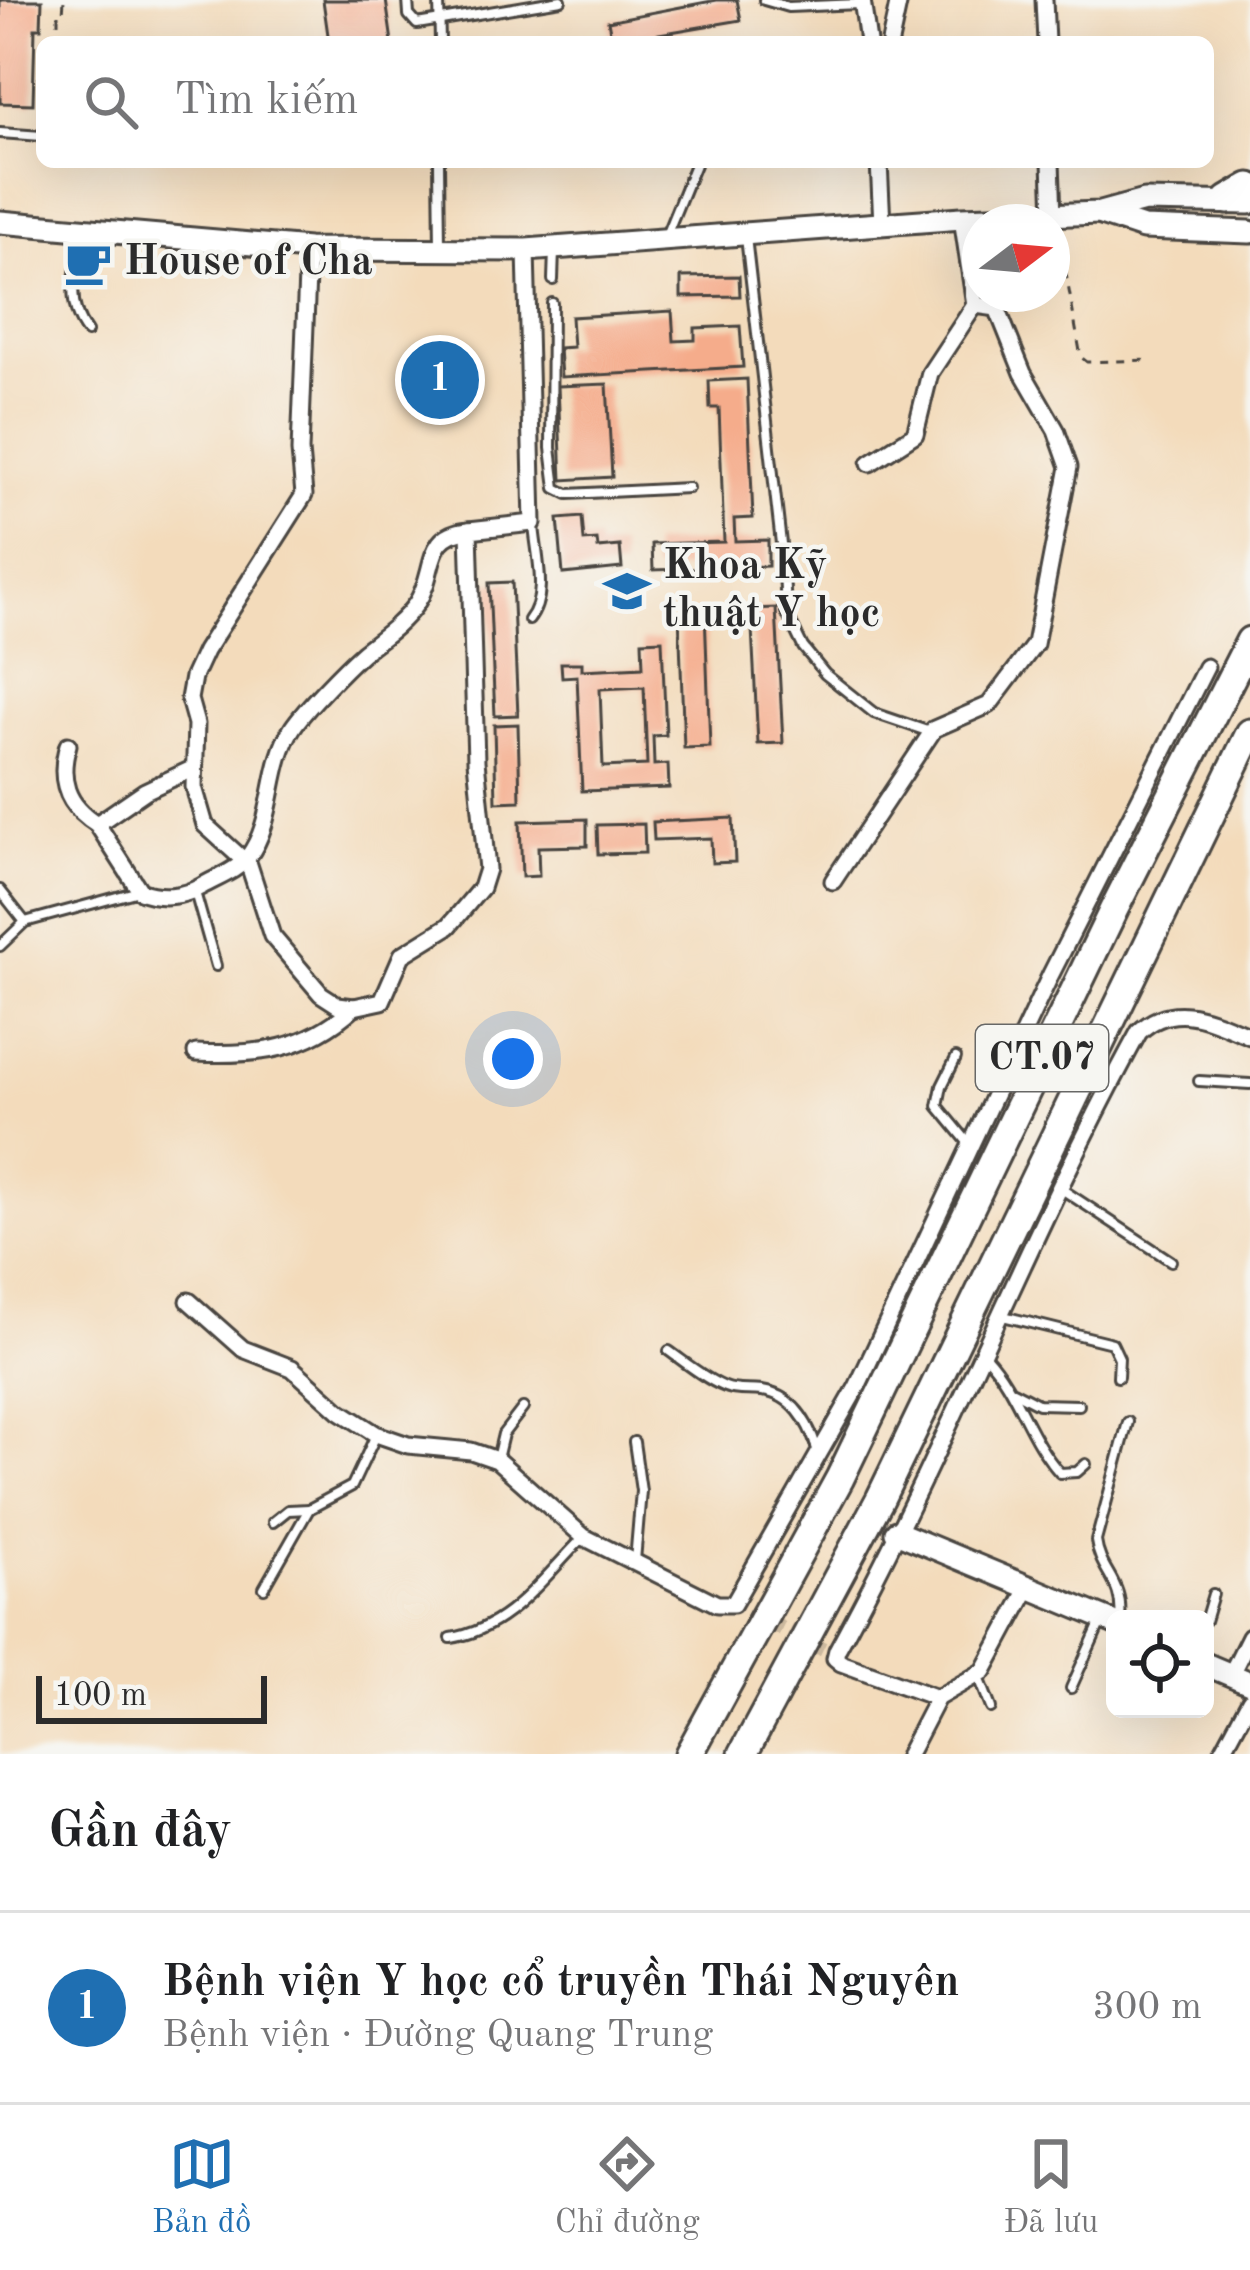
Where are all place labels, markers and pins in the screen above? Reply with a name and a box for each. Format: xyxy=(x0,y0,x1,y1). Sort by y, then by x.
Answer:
cafe icon: House of Cha xyxy=(63,238,113,288)
place label: House of Cha xyxy=(124,242,373,284)
pin: 1 xyxy=(401,335,479,425)
place label: Khoa Kỹ thuật Y học xyxy=(663,546,880,636)
school or university icon: Khoa Kỹ thuật Y học xyxy=(602,566,652,616)

